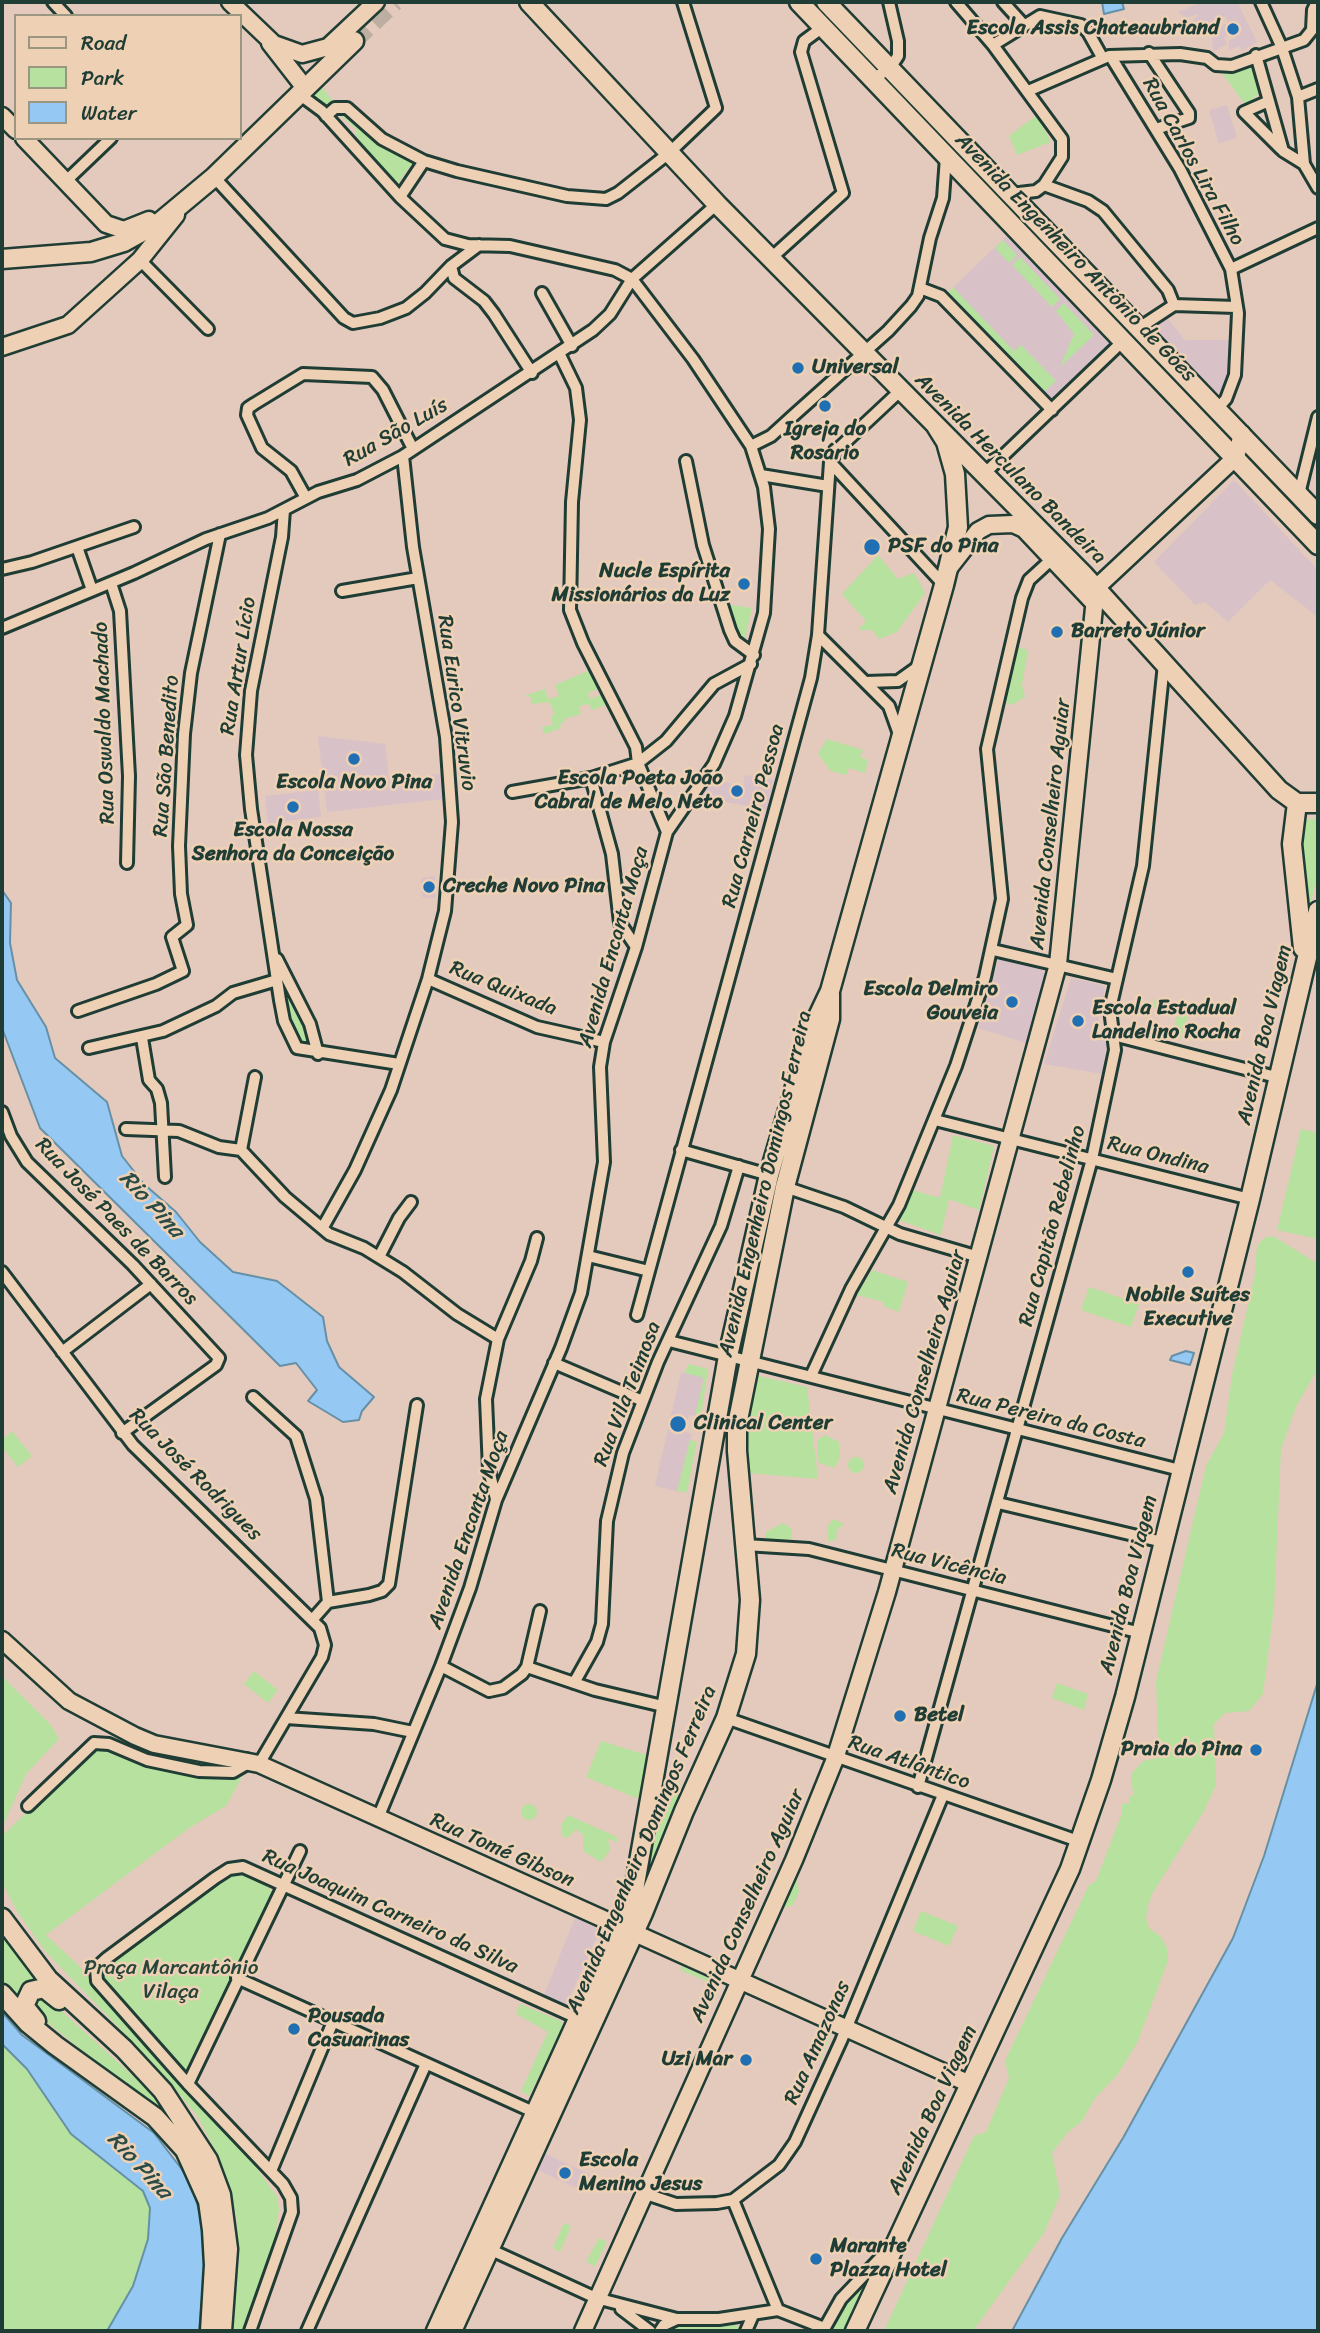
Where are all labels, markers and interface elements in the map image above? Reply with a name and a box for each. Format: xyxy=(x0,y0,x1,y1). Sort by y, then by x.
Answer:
legend xyxy=(14,14,242,140)
place label: Escola Assis Chateaubriand xyxy=(967,16,1219,42)
marker: Escola Assis Chateaubriand xyxy=(1225,21,1241,37)
text: Road xyxy=(81,24,126,62)
text: Park xyxy=(81,59,124,97)
street label: Rua Carlos Lira Filho xyxy=(1136,74,1250,250)
text: Water xyxy=(81,94,136,132)
street label: Avenida Engenheiro Antônio de Góes xyxy=(949,128,1201,388)
place label: Universal xyxy=(812,355,898,381)
marker: Universal xyxy=(790,360,806,376)
street label: Avenida Herculano Bandeira xyxy=(909,368,1111,570)
street label: Rua São Luís xyxy=(339,393,453,473)
marker: Igreja do Rosário xyxy=(817,398,833,414)
place label: Igreja do Rosário xyxy=(784,417,866,467)
place label: PSF do Pina xyxy=(888,534,998,560)
marker: PSF do Pina xyxy=(862,537,882,557)
place label: Nucle Espírita Missionários da Luz xyxy=(551,559,730,609)
marker: Nucle Espírita Missionários da Luz xyxy=(736,576,752,592)
street label: Rua Artur Lício xyxy=(216,595,262,737)
street label: Rua Eurico Vitruvio xyxy=(431,614,481,792)
place label: Barreto Júnior xyxy=(1071,619,1205,645)
street label: Rua Oswaldo Machado xyxy=(89,621,121,825)
marker: Barreto Júnior xyxy=(1049,624,1065,640)
street label: Rua São Benedito xyxy=(149,674,185,838)
street label: Avenida Conselheiro Aguiar xyxy=(1025,697,1077,951)
street label: Rua Carneiro Pessoa xyxy=(717,721,791,911)
marker: Escola Novo Pina xyxy=(346,751,362,767)
place label: Escola Poeta João Cabral de Melo Neto xyxy=(535,766,723,816)
place label: Escola Novo Pina xyxy=(276,770,432,796)
marker: Escola Poeta João Cabral de Melo Neto xyxy=(729,783,745,799)
marker: Escola Nossa Senhora da Conceição xyxy=(285,799,301,815)
place label: Escola Nossa Senhora da Conceição xyxy=(192,818,394,868)
street label: Avenida Encanta Moça xyxy=(573,844,655,1050)
place label: Creche Novo Pina xyxy=(443,874,605,900)
marker: Creche Novo Pina xyxy=(421,879,437,895)
street label: Avenida Boa Viagem xyxy=(1232,942,1298,1128)
street label: Rua Quixada xyxy=(446,956,560,1022)
place label: Escola Delmiro Gouveia xyxy=(863,977,998,1027)
marker: Escola Delmiro Gouveia xyxy=(1004,994,1020,1010)
place label: Escola Estadual Landelino Rocha xyxy=(1092,996,1240,1046)
street label: Avenida Engenheiro Domingos Ferreira xyxy=(714,1008,818,1360)
marker: Escola Estadual Landelino Rocha xyxy=(1070,1013,1086,1029)
street label: Rua Capitão Rebelinho xyxy=(1014,1123,1092,1329)
street label: Rua Ondina xyxy=(1105,1131,1211,1181)
street label: Rua José Paes de Barros xyxy=(29,1133,203,1311)
water label: Rio Pina xyxy=(113,1166,189,1244)
street label: Avenida Conselheiro Aguiar xyxy=(878,1247,972,1497)
marker: Nobile Suítes Executive xyxy=(1180,1264,1196,1280)
place label: Nobile Suítes Executive xyxy=(1126,1283,1250,1333)
street label: Rua Vila Teimosa xyxy=(589,1318,667,1470)
street label: Rua Pereira da Costa xyxy=(954,1383,1148,1455)
street label: Rua José Rodrigues xyxy=(123,1403,267,1547)
place label: Clinical Center xyxy=(694,1411,832,1437)
marker: Clinical Center xyxy=(668,1414,688,1434)
street label: Avenida Encanta Moça xyxy=(423,1428,515,1632)
street label: Avenida Boa Viagem xyxy=(1095,1493,1163,1677)
street label: Rua Vicência xyxy=(889,1539,1009,1591)
street label: Avenida Engenheiro Domingos Ferreira xyxy=(561,1682,723,2018)
place label: Betel xyxy=(914,1703,964,1729)
marker: Betel xyxy=(892,1708,908,1724)
street label: Rua Atlântico xyxy=(845,1730,973,1796)
place label: Praia do Pina xyxy=(1121,1737,1242,1763)
marker: Praia do Pina xyxy=(1248,1742,1264,1758)
street label: Avenida Conselheiro Aguiar xyxy=(685,1786,811,2026)
street label: Rua Tomé Gibson xyxy=(426,1808,578,1894)
street label: Rua Joaquim Carneiro da Silva xyxy=(258,1844,522,1980)
park label: Praça Marcantônio Vilaça xyxy=(84,1956,258,2006)
street label: Rua Amazonas xyxy=(780,1977,856,2109)
place label: Pousada Casuarinas xyxy=(308,2004,409,2054)
marker: Pousada Casuarinas xyxy=(286,2021,302,2037)
street label: Avenida Boa Viagem xyxy=(883,2021,983,2199)
place label: Uzi Mar xyxy=(662,2047,732,2073)
marker: Uzi Mar xyxy=(738,2052,754,2068)
water label: Rio Pina xyxy=(101,2127,177,2205)
place label: Escola Menino Jesus xyxy=(579,2148,702,2198)
marker: Escola Menino Jesus xyxy=(557,2165,573,2181)
place label: Marante Plazza Hotel xyxy=(830,2234,947,2284)
marker: Marante Plazza Hotel xyxy=(808,2251,824,2267)

